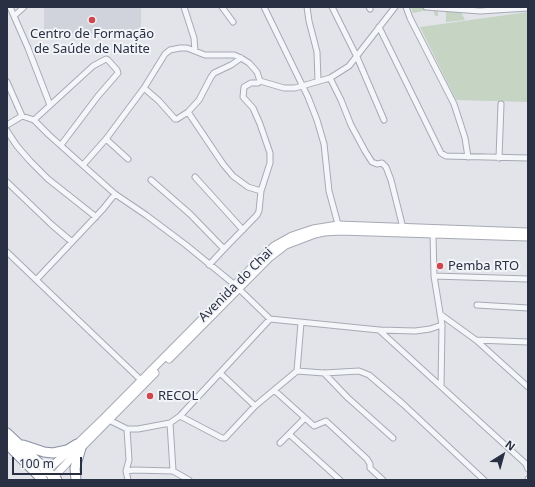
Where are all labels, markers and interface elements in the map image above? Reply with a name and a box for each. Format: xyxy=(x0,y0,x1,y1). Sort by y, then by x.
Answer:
marker: Centro de Formação de Saúde de Natite xyxy=(87,15,97,25)
place label: Centro de Formação de Saúde de Natite xyxy=(30,26,154,57)
street label: Avenida do Chai xyxy=(196,245,276,325)
place label: Pemba RTO xyxy=(448,258,519,274)
marker: Pemba RTO xyxy=(435,261,445,271)
place label: RECOL xyxy=(158,388,198,404)
marker: RECOL xyxy=(145,391,155,401)
north arrow xyxy=(483,435,523,475)
text: N xyxy=(502,436,519,454)
scale bar xyxy=(14,449,84,475)
text: 100 m xyxy=(19,455,54,472)

